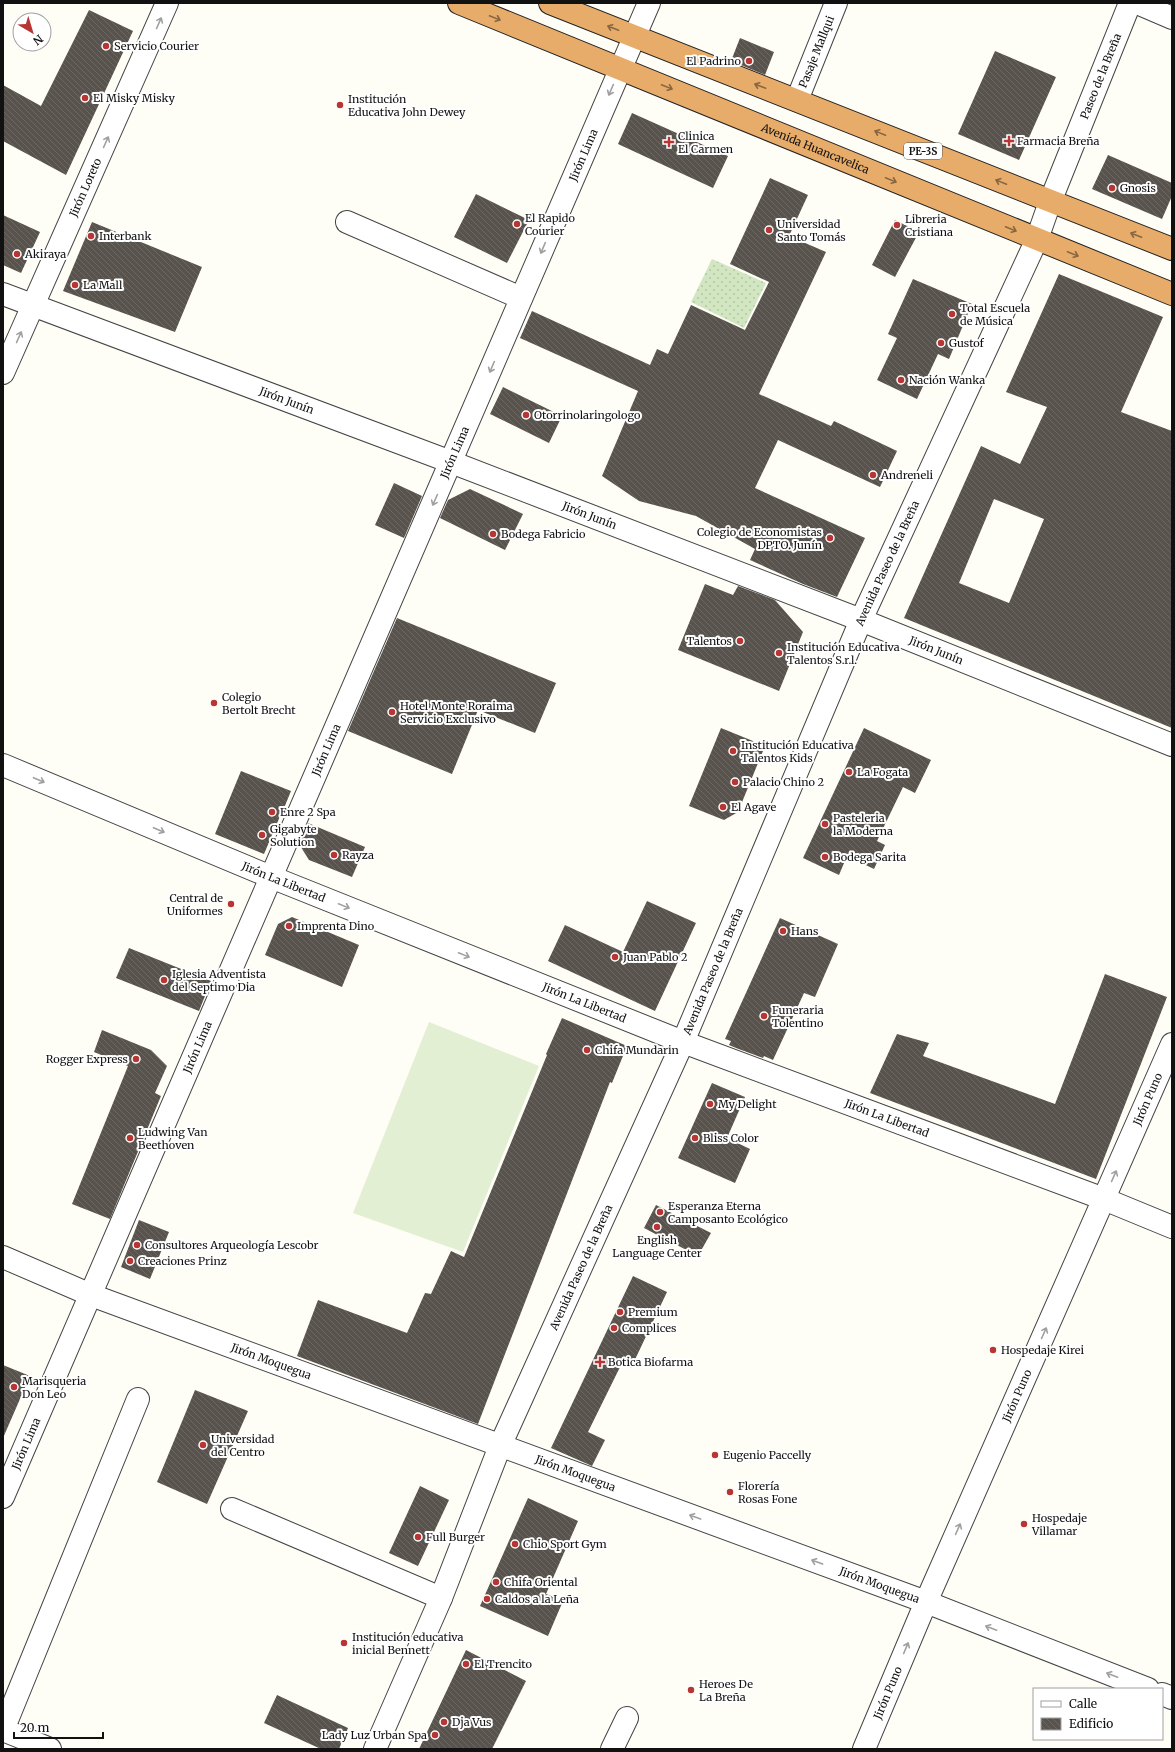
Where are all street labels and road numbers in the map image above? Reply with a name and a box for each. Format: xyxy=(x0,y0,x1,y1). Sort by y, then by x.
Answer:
street label: Pasaje Mallqui xyxy=(796,13,837,90)
street label: Paseo de la Breña xyxy=(1077,31,1124,121)
street label: Avenida Huancavelica xyxy=(759,120,872,177)
street label: Jirón Lima xyxy=(565,127,601,184)
road number: PE-3S xyxy=(904,143,942,159)
street label: Jirón Loreto xyxy=(66,155,105,220)
street label: Jirón Junín xyxy=(257,383,317,417)
street label: Jirón Lima xyxy=(437,424,472,482)
street label: Jirón Junín xyxy=(560,498,619,532)
street label: Avenida Paseo de la Breña xyxy=(852,498,922,629)
street label: Jirón Junín xyxy=(906,633,966,668)
street label: Jirón Lima xyxy=(308,722,344,779)
street label: Jirón La Libertad xyxy=(239,858,328,905)
street label: Avenida Paseo de la Breña xyxy=(679,906,746,1038)
street label: Jirón La Libertad xyxy=(540,979,629,1026)
street label: Jirón Lima xyxy=(180,1019,215,1076)
street label: Jirón Puno xyxy=(1130,1070,1166,1129)
street label: Jirón La Libertad xyxy=(842,1096,931,1140)
street label: Avenida Paseo de la Breña xyxy=(546,1202,615,1333)
street label: Jirón Moquegua xyxy=(228,1340,314,1382)
street label: Jirón Puno xyxy=(999,1367,1035,1425)
street label: Jirón Lima xyxy=(8,1415,43,1473)
street label: Jirón Moquegua xyxy=(532,1452,618,1494)
street label: Jirón Moquegua xyxy=(837,1563,922,1606)
street label: Jirón Puno xyxy=(870,1664,905,1722)

